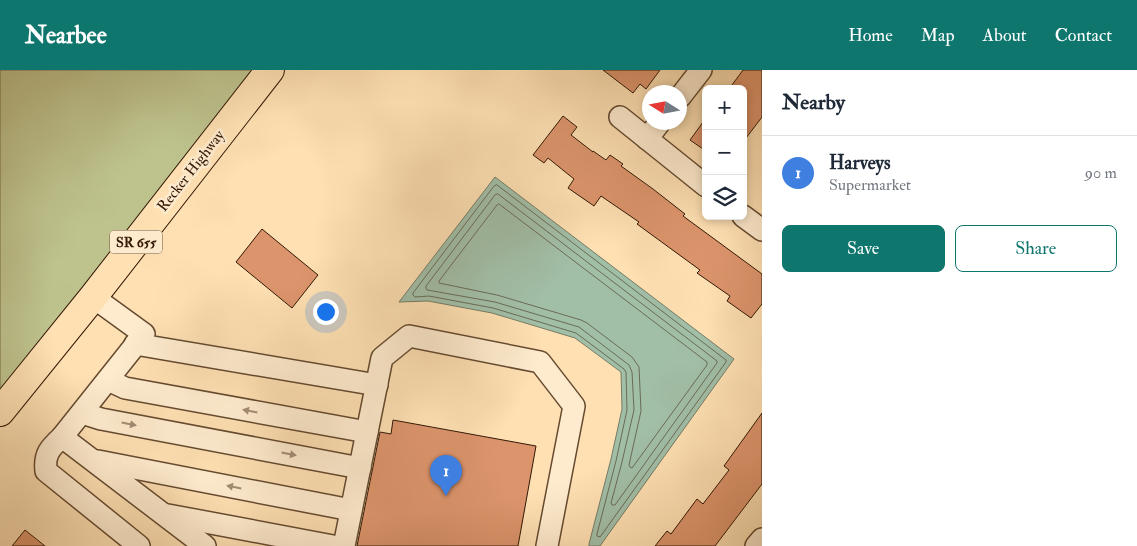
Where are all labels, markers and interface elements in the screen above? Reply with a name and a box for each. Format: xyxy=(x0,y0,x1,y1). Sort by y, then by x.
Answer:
text: Nearbee xyxy=(25,20,107,51)
text: Home xyxy=(848,24,893,47)
text: Map xyxy=(921,24,955,47)
text: About xyxy=(983,24,1027,47)
text: Contact xyxy=(1055,24,1112,47)
north arrow xyxy=(642,85,687,130)
map controls xyxy=(702,85,747,220)
button: + xyxy=(702,85,747,130)
text: Nearby xyxy=(782,89,845,116)
street label: Recker Highway xyxy=(153,126,229,215)
button: − xyxy=(702,130,747,175)
text: Harveys xyxy=(829,151,890,175)
text: 1 xyxy=(795,163,801,183)
text: 90 m xyxy=(1085,163,1117,183)
button: layers xyxy=(702,175,747,220)
text: Supermarket xyxy=(829,175,911,195)
button: Save xyxy=(782,225,945,272)
button: Share xyxy=(955,225,1117,272)
road number: SR 655 xyxy=(110,230,162,253)
your location xyxy=(313,299,339,325)
one-way arrow xyxy=(242,406,258,414)
one-way arrow xyxy=(121,420,136,428)
one-way arrow xyxy=(281,451,297,459)
pin: 1 xyxy=(430,455,462,496)
one-way arrow xyxy=(226,483,242,491)

